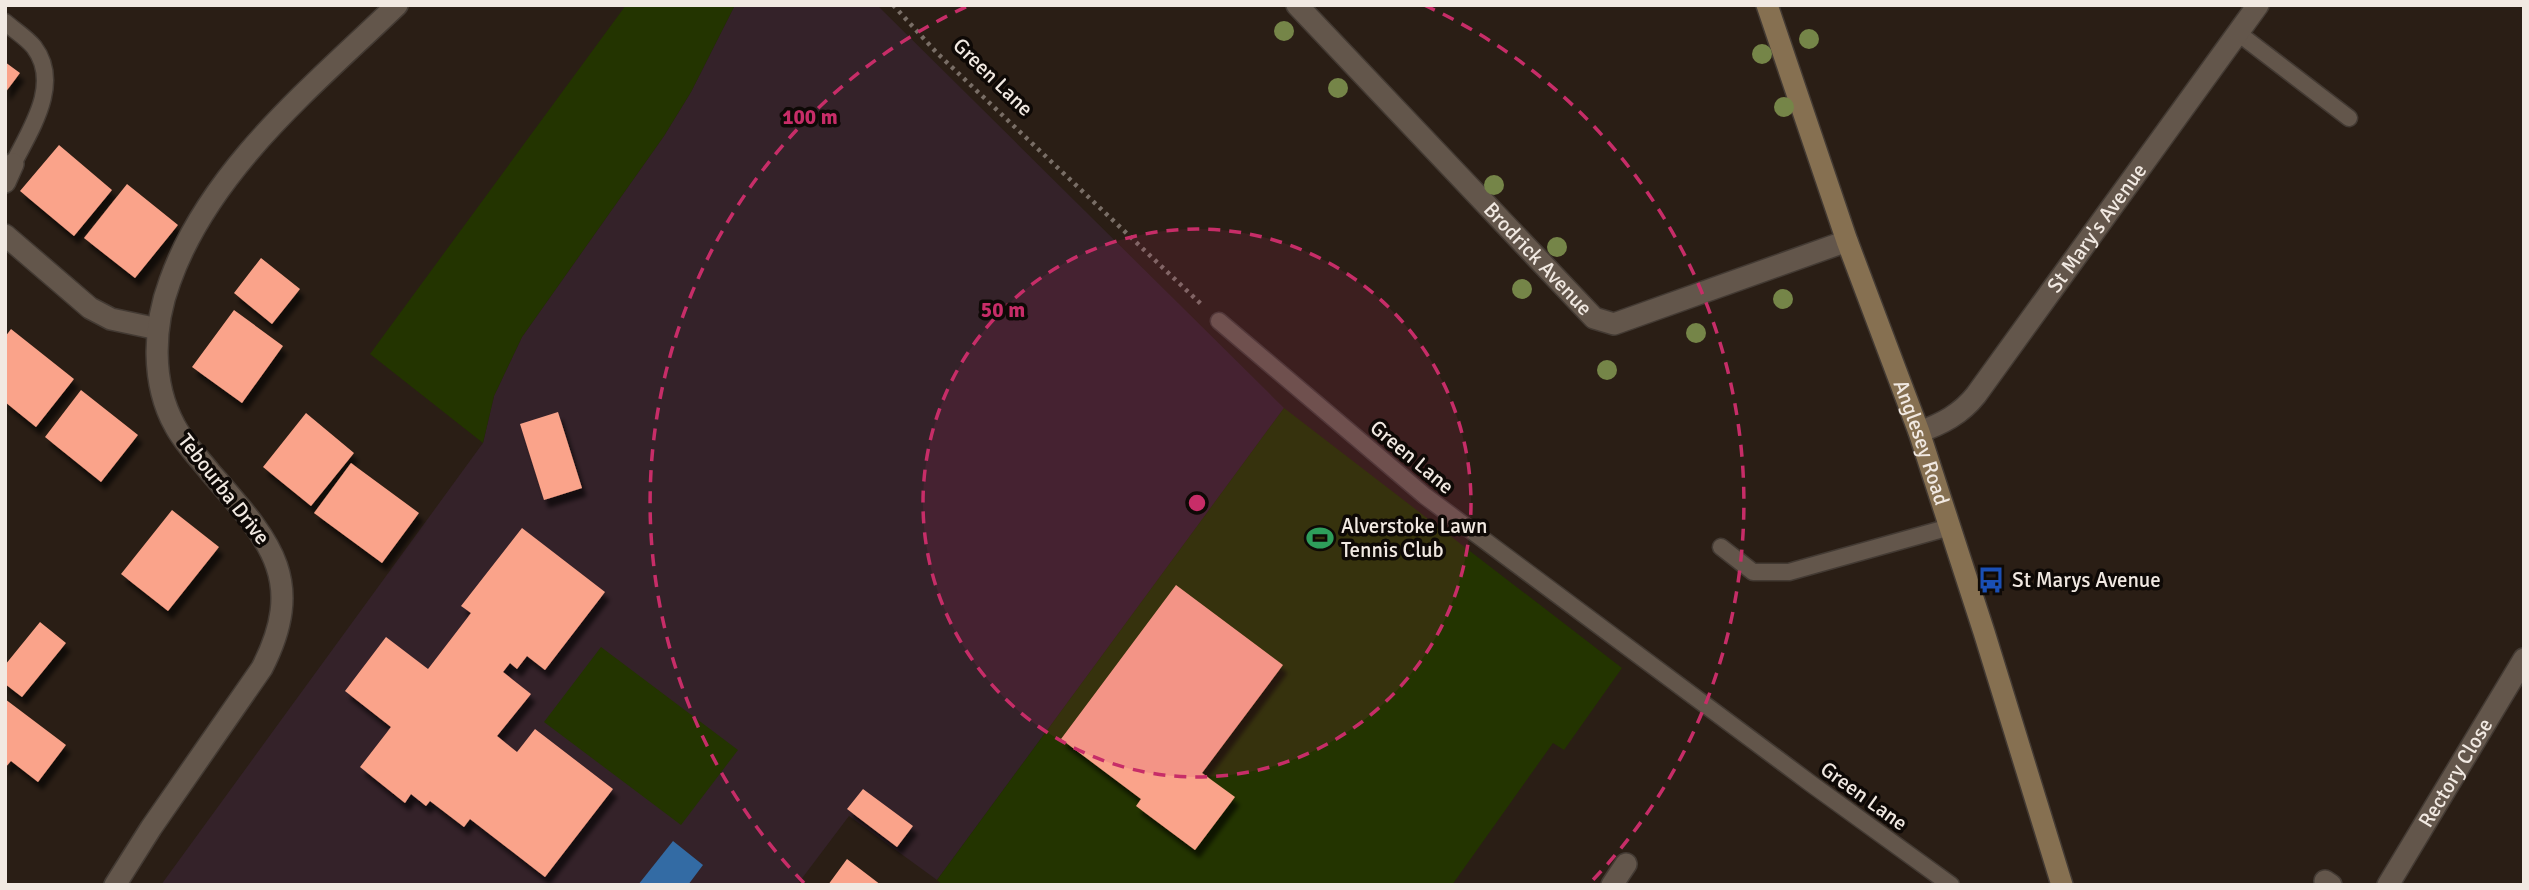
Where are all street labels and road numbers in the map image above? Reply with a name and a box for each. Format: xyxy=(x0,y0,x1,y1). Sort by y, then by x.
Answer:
street label: Green Lane xyxy=(948,32,1038,122)
street label: St Mary's Avenue xyxy=(2041,158,2152,298)
street label: Brodrick Avenue xyxy=(1478,197,1598,321)
street label: Anglesey Road xyxy=(1888,376,1955,508)
street label: Green Lane xyxy=(1365,414,1459,500)
street label: Tebourba Drive xyxy=(173,428,275,550)
street label: Rectory Close xyxy=(2413,713,2498,832)
street label: Green Lane xyxy=(1815,756,1913,836)

